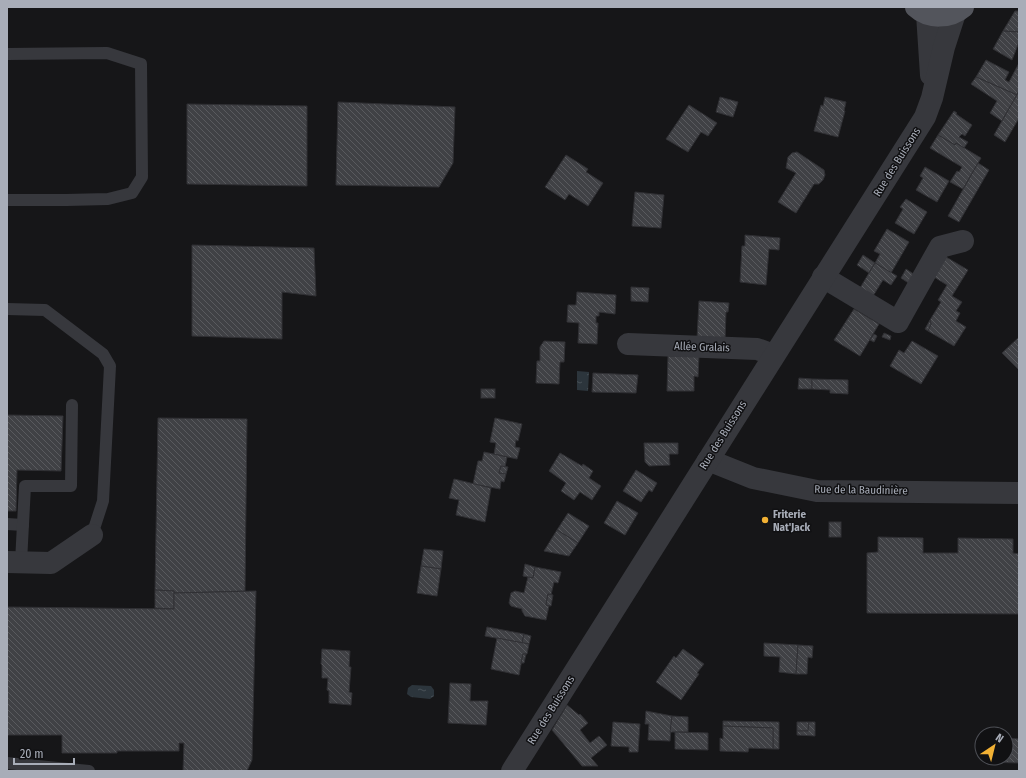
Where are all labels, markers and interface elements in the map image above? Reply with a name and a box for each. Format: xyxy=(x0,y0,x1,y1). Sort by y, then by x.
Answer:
street label: Rue des Buissons xyxy=(871,125,923,199)
street label: Allée Gralais xyxy=(674,340,730,354)
street label: Rue des Buissons xyxy=(697,398,749,472)
street label: Rue de la Baudinière xyxy=(814,483,908,497)
place label: Friterie Nat'Jack xyxy=(773,508,810,534)
marker: Friterie Nat'Jack xyxy=(760,515,770,525)
street label: Rue des Buissons xyxy=(525,673,577,747)
north arrow xyxy=(974,726,1014,766)
text: N xyxy=(993,731,1006,745)
scale bar xyxy=(14,740,74,766)
text: 20 m xyxy=(20,747,44,761)

